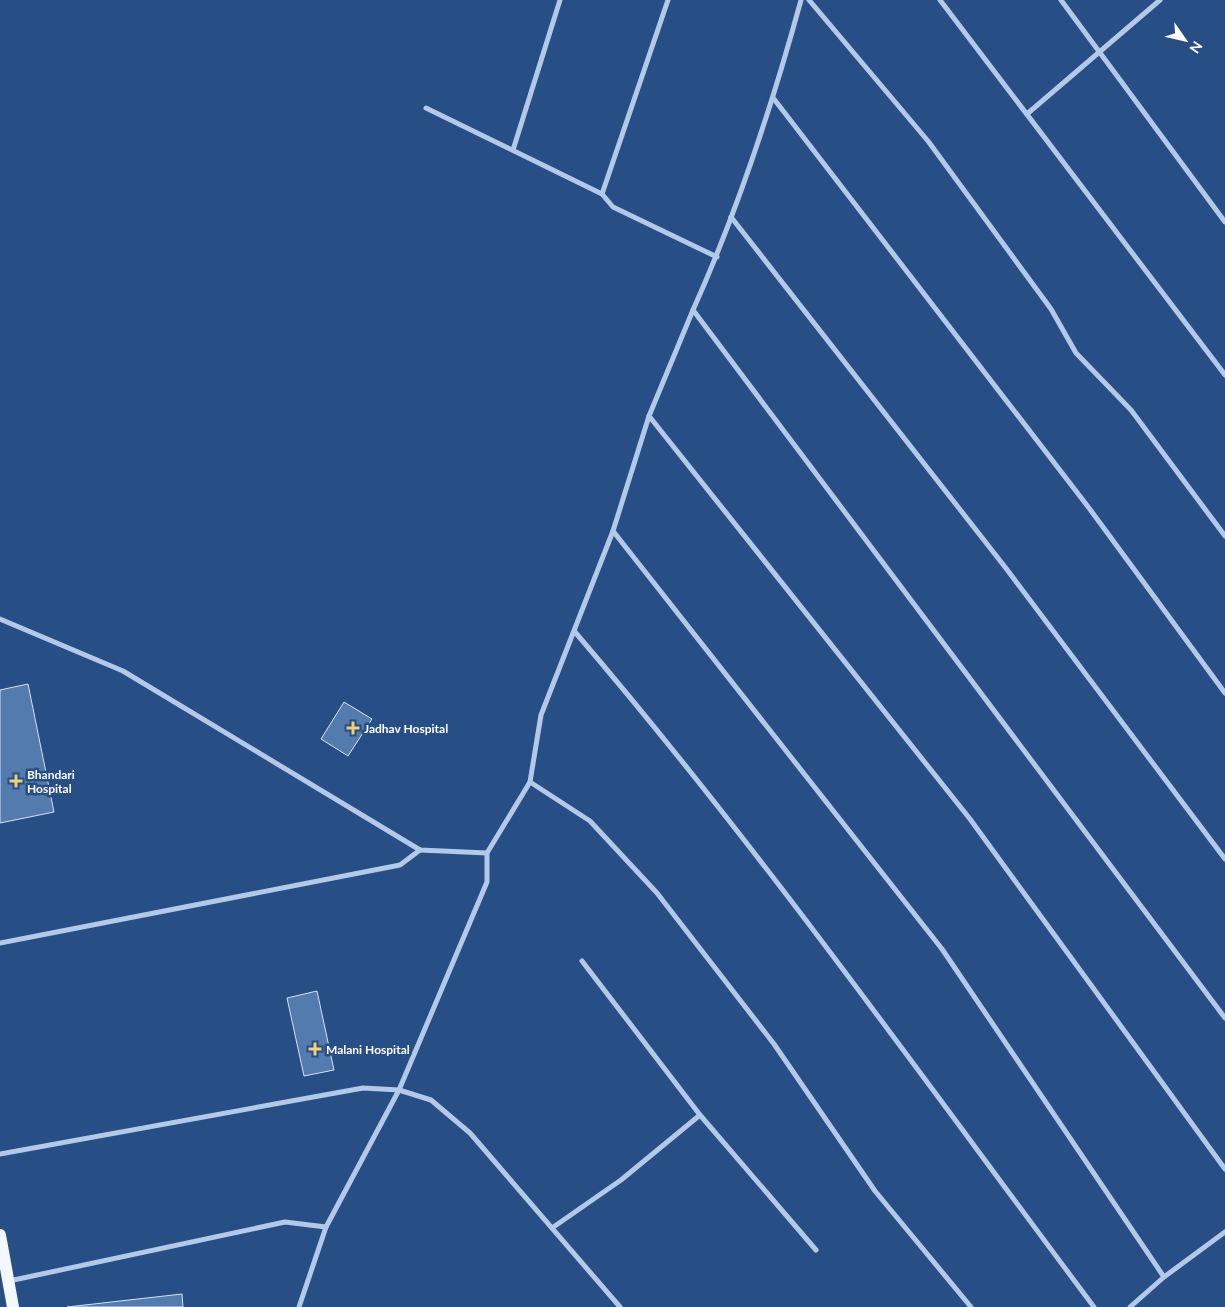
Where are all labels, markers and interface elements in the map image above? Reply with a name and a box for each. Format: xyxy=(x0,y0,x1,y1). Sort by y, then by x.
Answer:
north arrow xyxy=(1160,15,1210,65)
text: N xyxy=(1186,38,1206,57)
marker: Jadhav Hospital xyxy=(346,721,360,735)
place label: Jadhav Hospital xyxy=(364,721,448,736)
place label: Bhandari Hospital xyxy=(27,767,75,796)
marker: Bhandari Hospital xyxy=(9,774,23,788)
marker: Malani Hospital xyxy=(308,1042,322,1056)
place label: Malani Hospital xyxy=(326,1042,410,1057)

